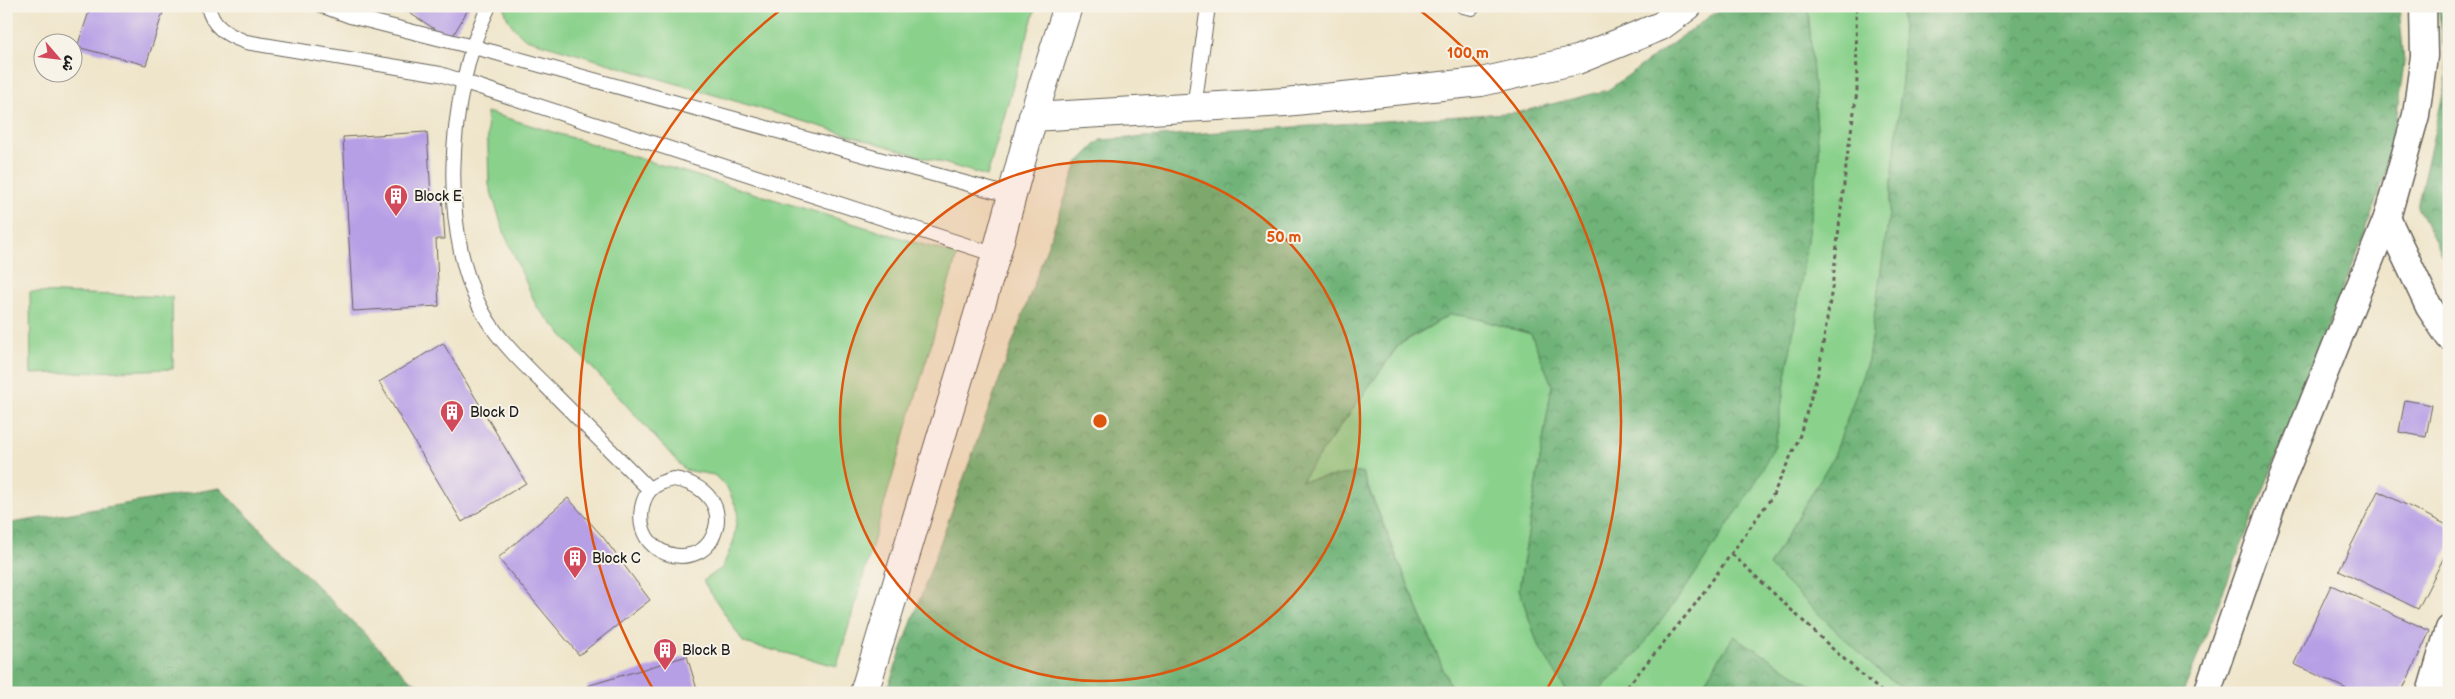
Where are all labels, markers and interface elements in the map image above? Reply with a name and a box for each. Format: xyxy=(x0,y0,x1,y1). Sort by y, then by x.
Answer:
north arrow xyxy=(32,32,82,82)
text: 100 m xyxy=(1447,44,1489,63)
text: ش xyxy=(58,53,80,75)
building icon: Block E xyxy=(383,183,409,217)
place label: Block E xyxy=(414,188,462,205)
text: 50 m xyxy=(1267,228,1302,247)
building icon: Block D xyxy=(439,399,465,433)
place label: Block D xyxy=(470,404,519,421)
centre of rings xyxy=(1091,412,1109,430)
building icon: Block C xyxy=(562,545,588,579)
place label: Block C xyxy=(592,550,641,567)
building icon: Block B xyxy=(652,637,678,671)
place label: Block B xyxy=(682,642,731,659)

